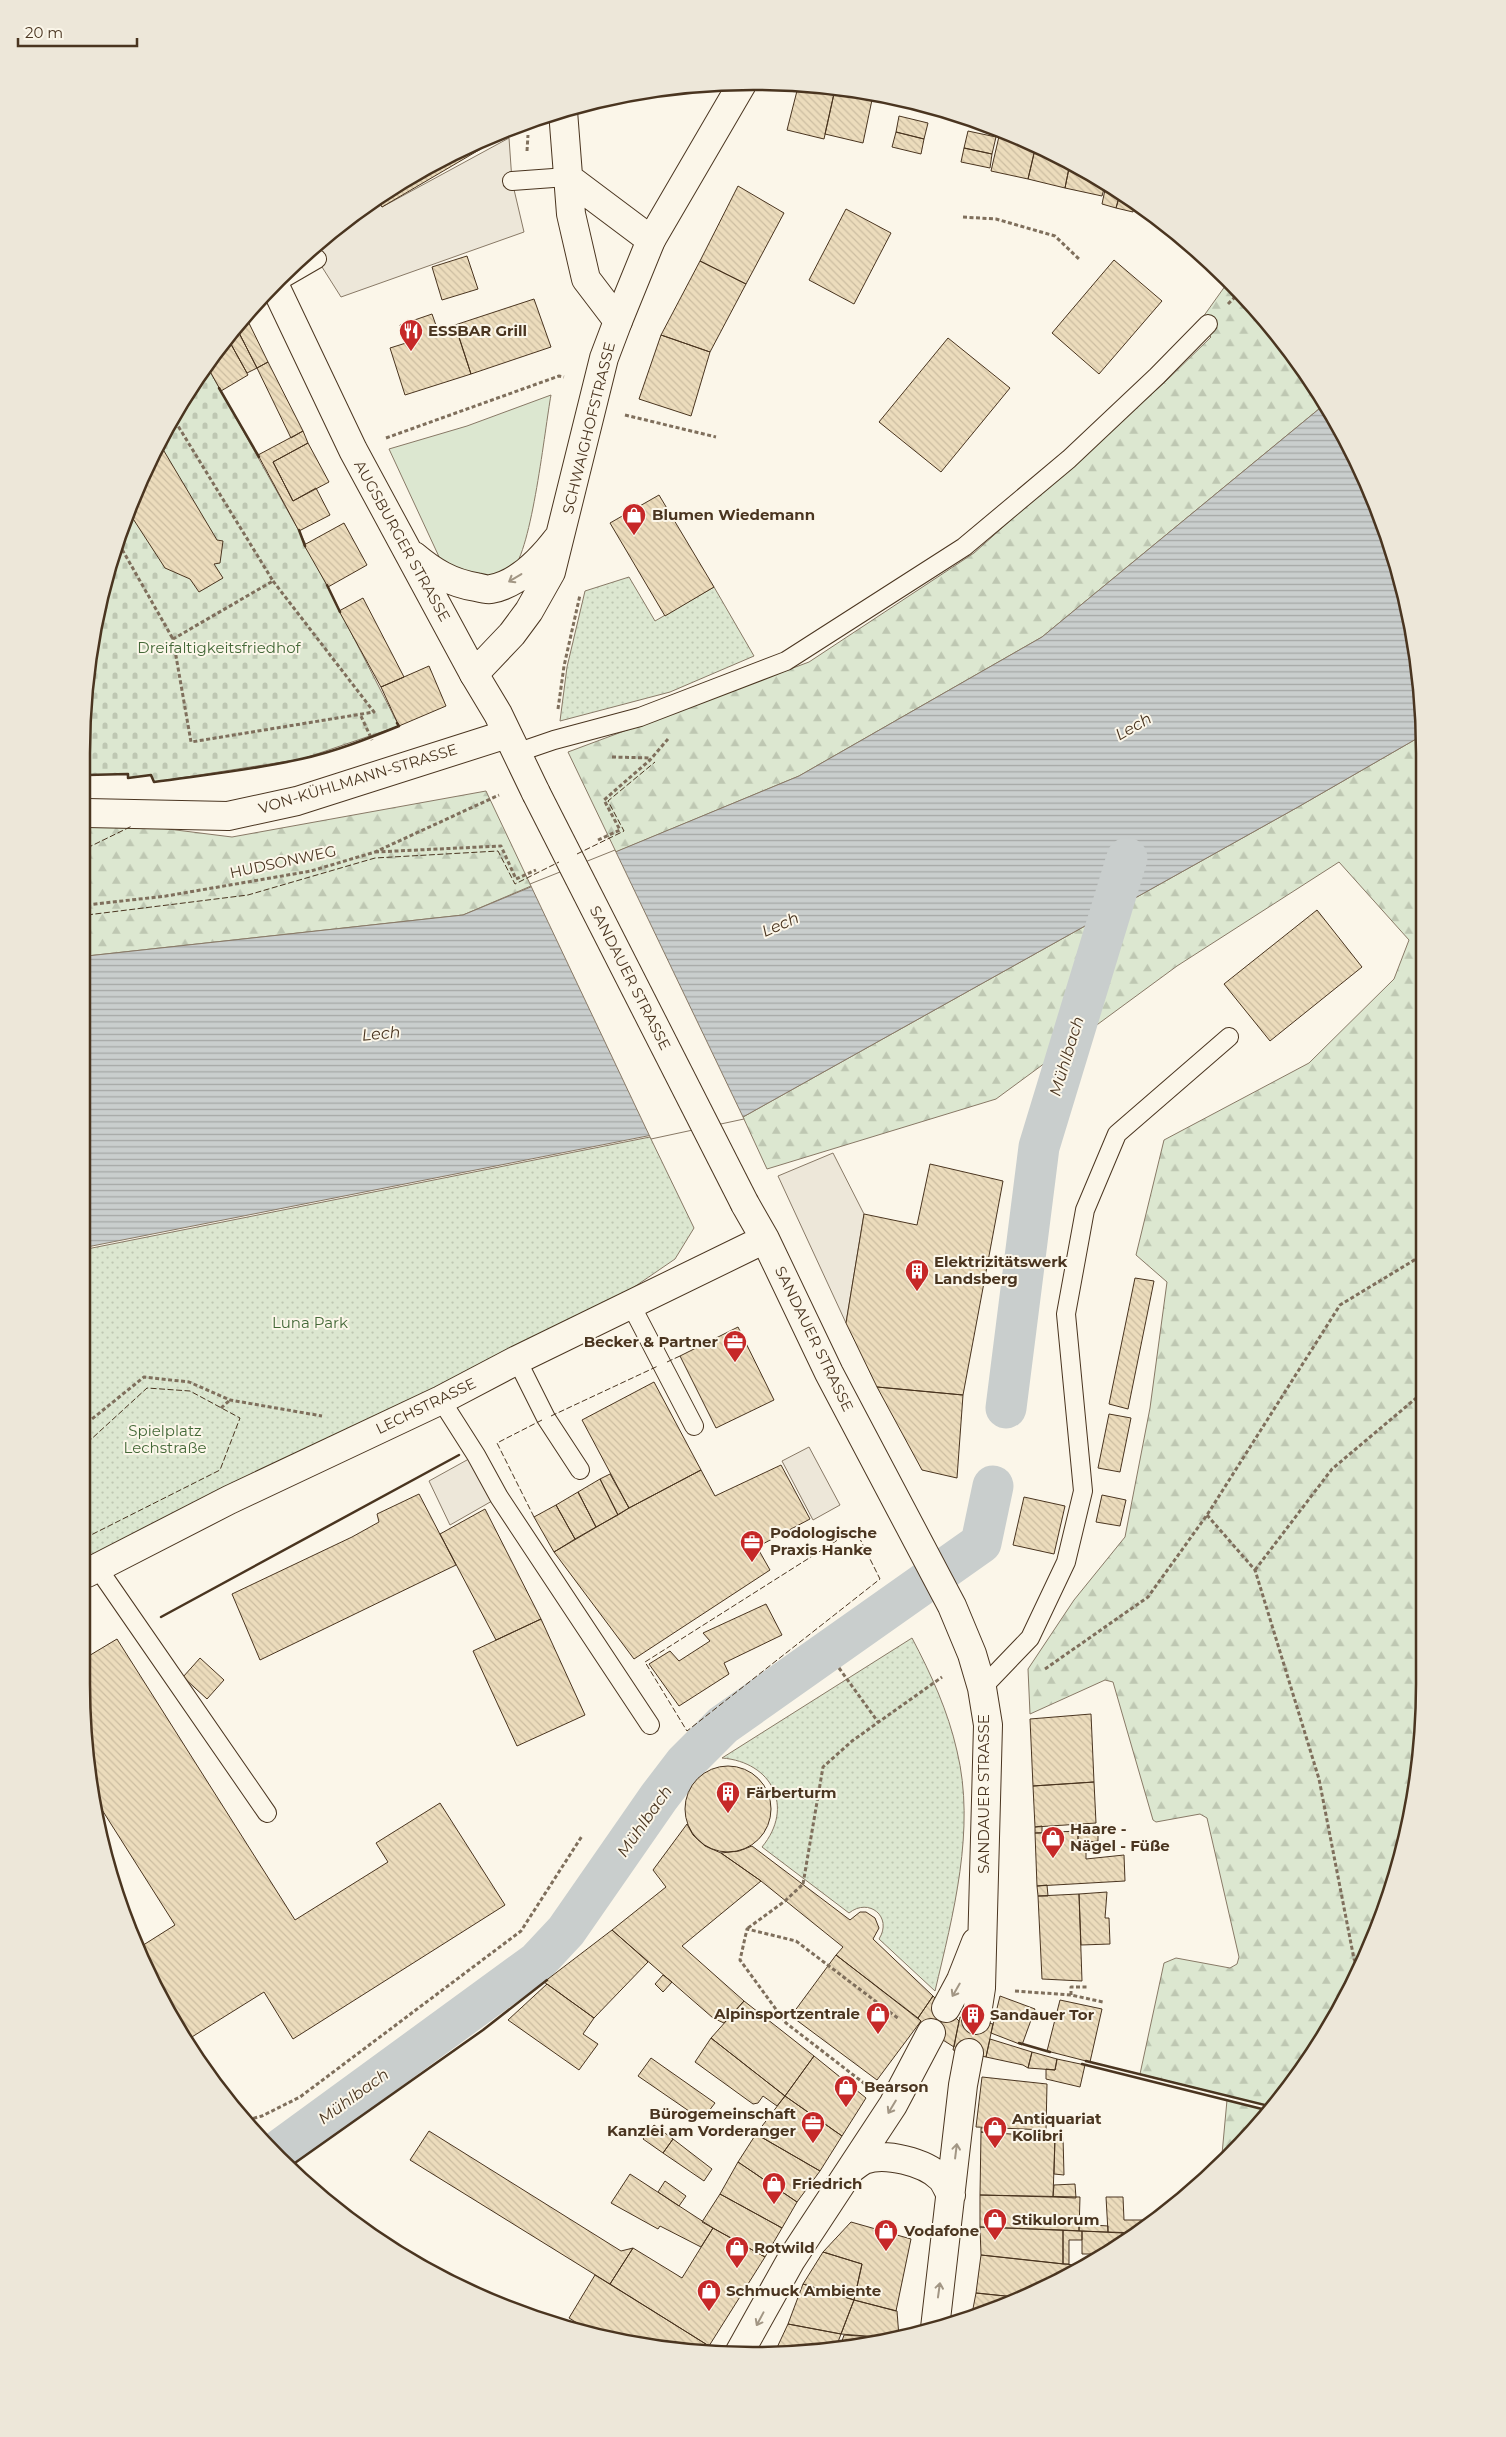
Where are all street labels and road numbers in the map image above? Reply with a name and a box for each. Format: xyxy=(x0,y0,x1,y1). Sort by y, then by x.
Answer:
street label: SCHWAIGHOFSTRASSE xyxy=(558,340,619,516)
street label: AUGSBURGER STRASSE xyxy=(350,457,455,625)
street label: VON-KÜHLMANN-STRASSE xyxy=(256,739,460,818)
street label: HUDSONWEG xyxy=(228,841,338,882)
street label: SANDAUER STRASSE xyxy=(586,902,675,1053)
street label: SANDAUER STRASSE xyxy=(771,1263,858,1415)
street label: LECHSTRASSE xyxy=(372,1373,479,1438)
street label: SANDAUER STRASSE xyxy=(974,1714,993,1874)

